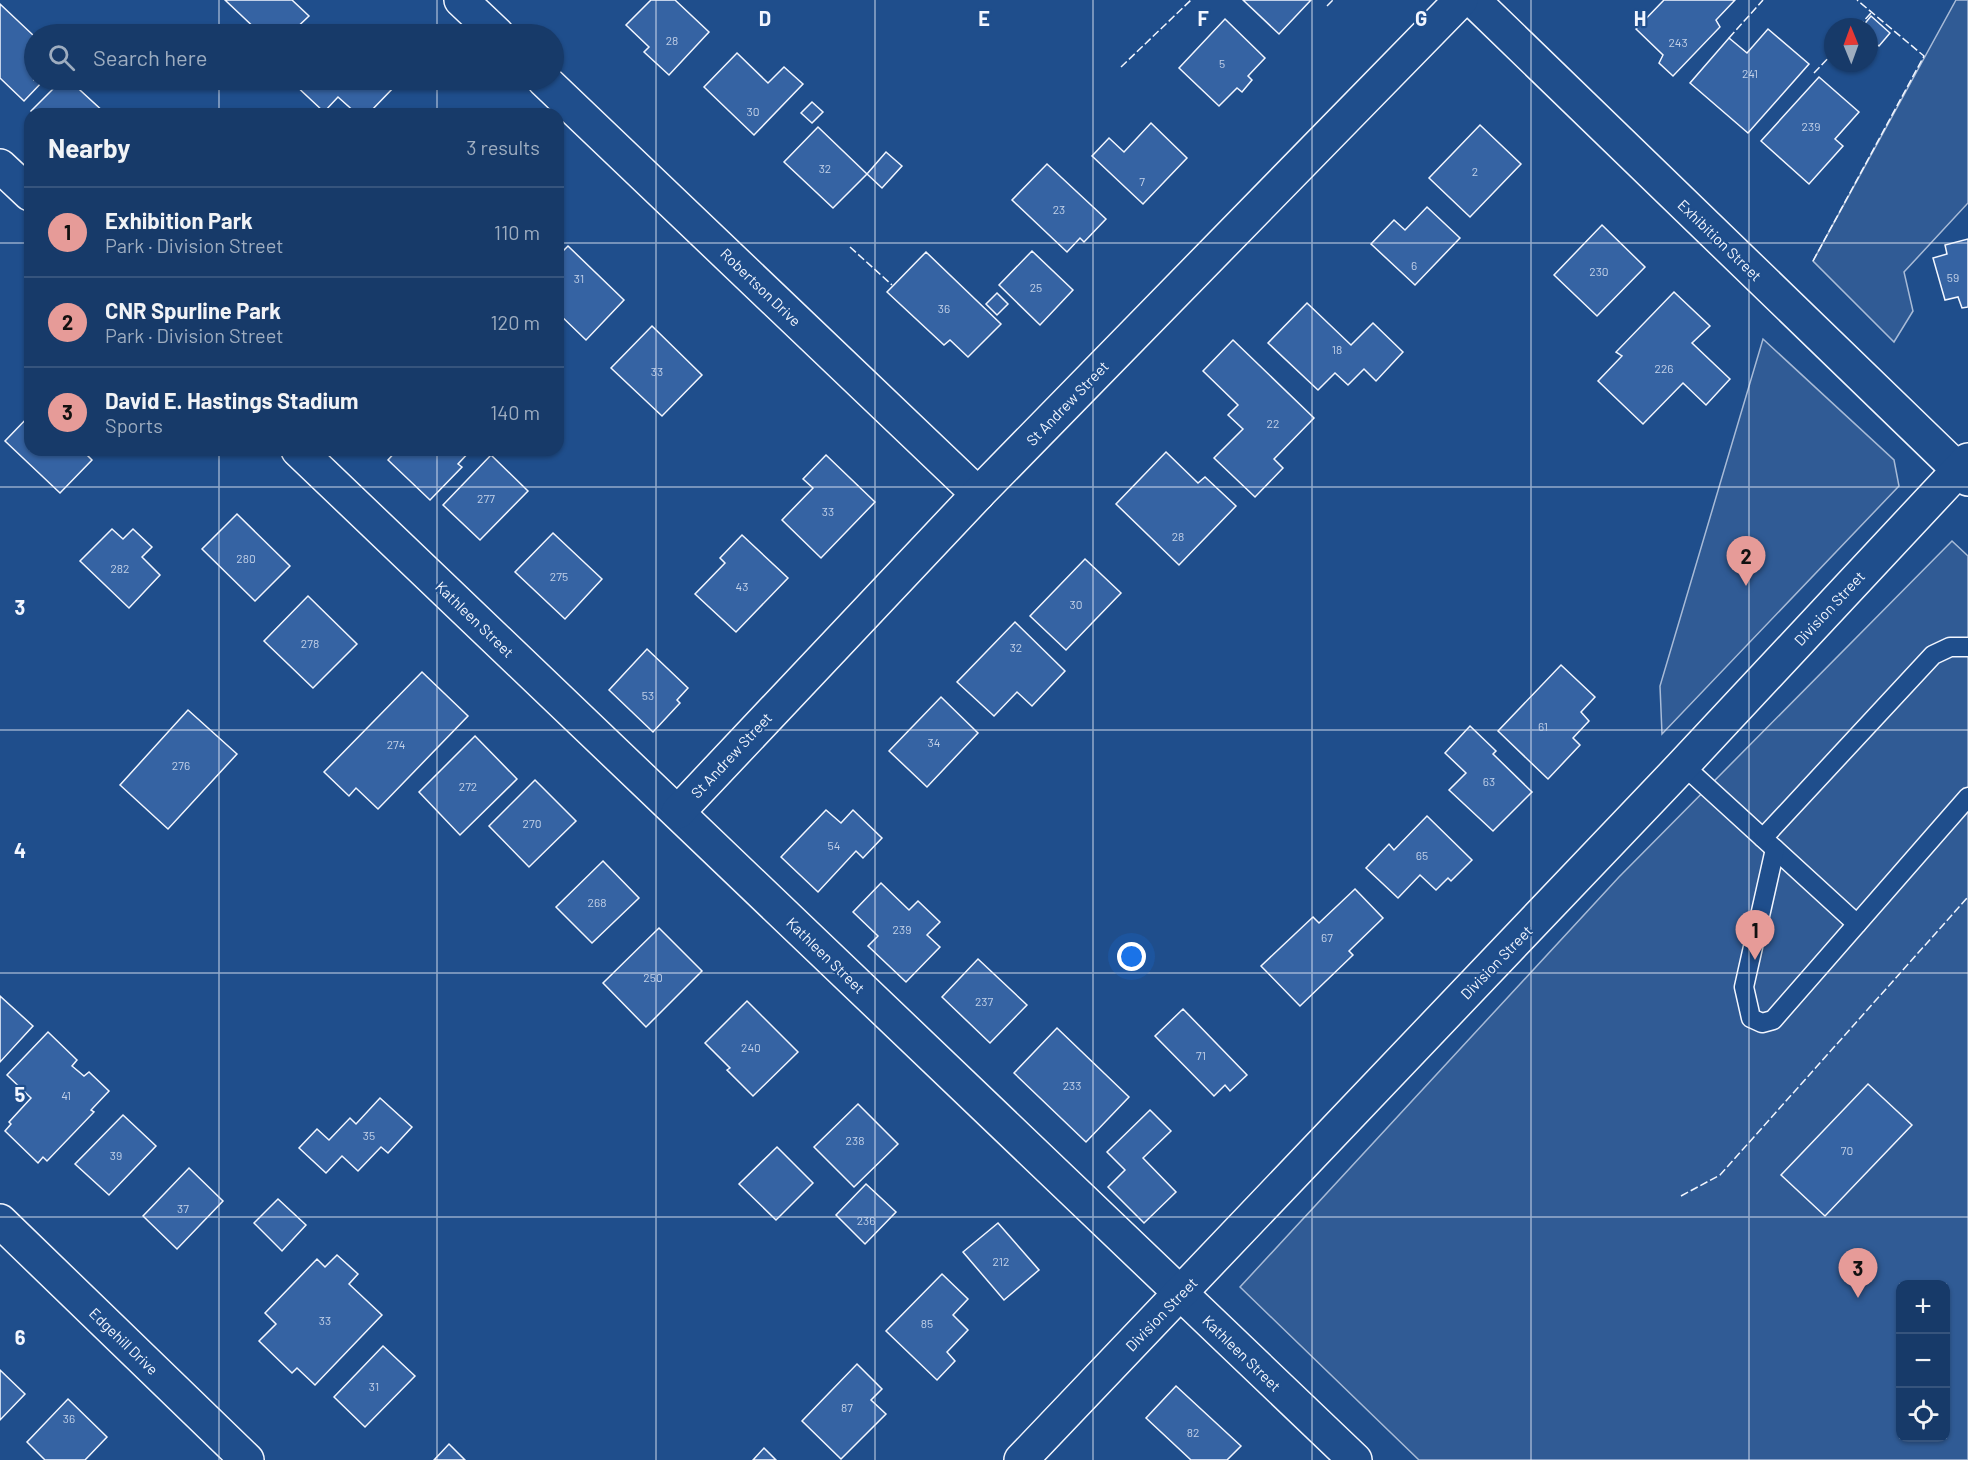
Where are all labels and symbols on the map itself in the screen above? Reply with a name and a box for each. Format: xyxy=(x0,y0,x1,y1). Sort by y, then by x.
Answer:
text: D xyxy=(759,6,771,30)
text: E xyxy=(978,6,990,30)
text: F xyxy=(1197,6,1209,30)
text: G xyxy=(1415,6,1427,30)
text: H xyxy=(1634,6,1646,30)
north arrow xyxy=(1824,18,1878,72)
house number: 28 xyxy=(666,33,678,47)
house number: 243 xyxy=(1668,35,1688,49)
house number: 5 xyxy=(1219,56,1225,70)
house number: 241 xyxy=(1742,66,1758,80)
house number: 30 xyxy=(747,104,759,118)
house number: 239 xyxy=(1802,119,1820,133)
house number: 32 xyxy=(819,161,831,175)
house number: 2 xyxy=(1472,164,1478,178)
house number: 7 xyxy=(1139,174,1145,188)
street label: Exhibition Street xyxy=(1674,195,1766,285)
house number: 23 xyxy=(1053,202,1065,216)
street label: Robertson Drive xyxy=(717,244,805,330)
house number: 6 xyxy=(1411,258,1417,272)
house number: 230 xyxy=(1589,264,1609,278)
house number: 59 xyxy=(1947,270,1959,284)
house number: 31 xyxy=(574,271,584,285)
house number: 25 xyxy=(1030,280,1042,294)
house number: 36 xyxy=(938,301,950,315)
house number: 18 xyxy=(1332,342,1342,356)
street label: St Andrew Street xyxy=(1022,357,1112,449)
house number: 226 xyxy=(1654,361,1674,375)
house number: 33 xyxy=(651,364,663,378)
house number: 22 xyxy=(1267,416,1279,430)
house number: 277 xyxy=(477,491,495,505)
house number: 33 xyxy=(822,504,834,518)
house number: 28 xyxy=(1172,529,1184,543)
pin: 2 xyxy=(1726,536,1766,586)
house number: 280 xyxy=(236,551,256,565)
house number: 282 xyxy=(110,561,130,575)
street label: Division Street xyxy=(1790,567,1868,649)
house number: 275 xyxy=(550,569,568,583)
street label: Kathleen Street xyxy=(432,577,518,661)
house number: 43 xyxy=(736,579,748,593)
text: 3 xyxy=(15,595,25,619)
house number: 30 xyxy=(1070,597,1082,611)
house number: 278 xyxy=(301,636,319,650)
house number: 32 xyxy=(1010,640,1022,654)
house number: 53 xyxy=(642,688,654,702)
street label: St Andrew Street xyxy=(687,708,775,802)
house number: 61 xyxy=(1538,719,1548,733)
house number: 34 xyxy=(928,735,940,749)
house number: 274 xyxy=(387,737,405,751)
house number: 276 xyxy=(172,758,190,772)
house number: 63 xyxy=(1483,774,1495,788)
house number: 272 xyxy=(459,779,477,793)
house number: 270 xyxy=(523,816,541,830)
text: 4 xyxy=(14,838,26,862)
house number: 54 xyxy=(828,838,840,852)
house number: 65 xyxy=(1416,848,1428,862)
house number: 268 xyxy=(588,895,606,909)
pin: 1 xyxy=(1736,910,1774,960)
street label: Kathleen Street xyxy=(783,913,869,997)
street label: Division Street xyxy=(1456,921,1536,1003)
house number: 239 xyxy=(893,922,911,936)
house number: 67 xyxy=(1321,930,1333,944)
your location xyxy=(1117,942,1146,971)
house number: 250 xyxy=(643,970,663,984)
house number: 237 xyxy=(975,994,993,1008)
house number: 240 xyxy=(741,1040,761,1054)
house number: 71 xyxy=(1196,1048,1206,1062)
house number: 233 xyxy=(1063,1078,1081,1092)
text: 5 xyxy=(15,1082,26,1106)
house number: 41 xyxy=(61,1088,71,1102)
house number: 35 xyxy=(363,1128,375,1142)
house number: 238 xyxy=(846,1133,864,1147)
house number: 70 xyxy=(1841,1143,1853,1157)
house number: 39 xyxy=(110,1148,122,1162)
house number: 37 xyxy=(177,1201,189,1215)
house number: 236 xyxy=(857,1213,875,1227)
pin: 3 xyxy=(1838,1248,1878,1298)
house number: 212 xyxy=(993,1254,1009,1268)
street label: Division Street xyxy=(1121,1273,1201,1355)
street label: Edgehill Drive xyxy=(86,1304,162,1378)
street label: Kathleen Street xyxy=(1199,1311,1285,1395)
house number: 33 xyxy=(319,1313,331,1327)
house number: 85 xyxy=(921,1316,933,1330)
text: 6 xyxy=(15,1325,26,1349)
house number: 31 xyxy=(369,1379,379,1393)
house number: 87 xyxy=(841,1400,853,1414)
house number: 36 xyxy=(63,1411,75,1425)
house number: 82 xyxy=(1187,1425,1199,1439)

